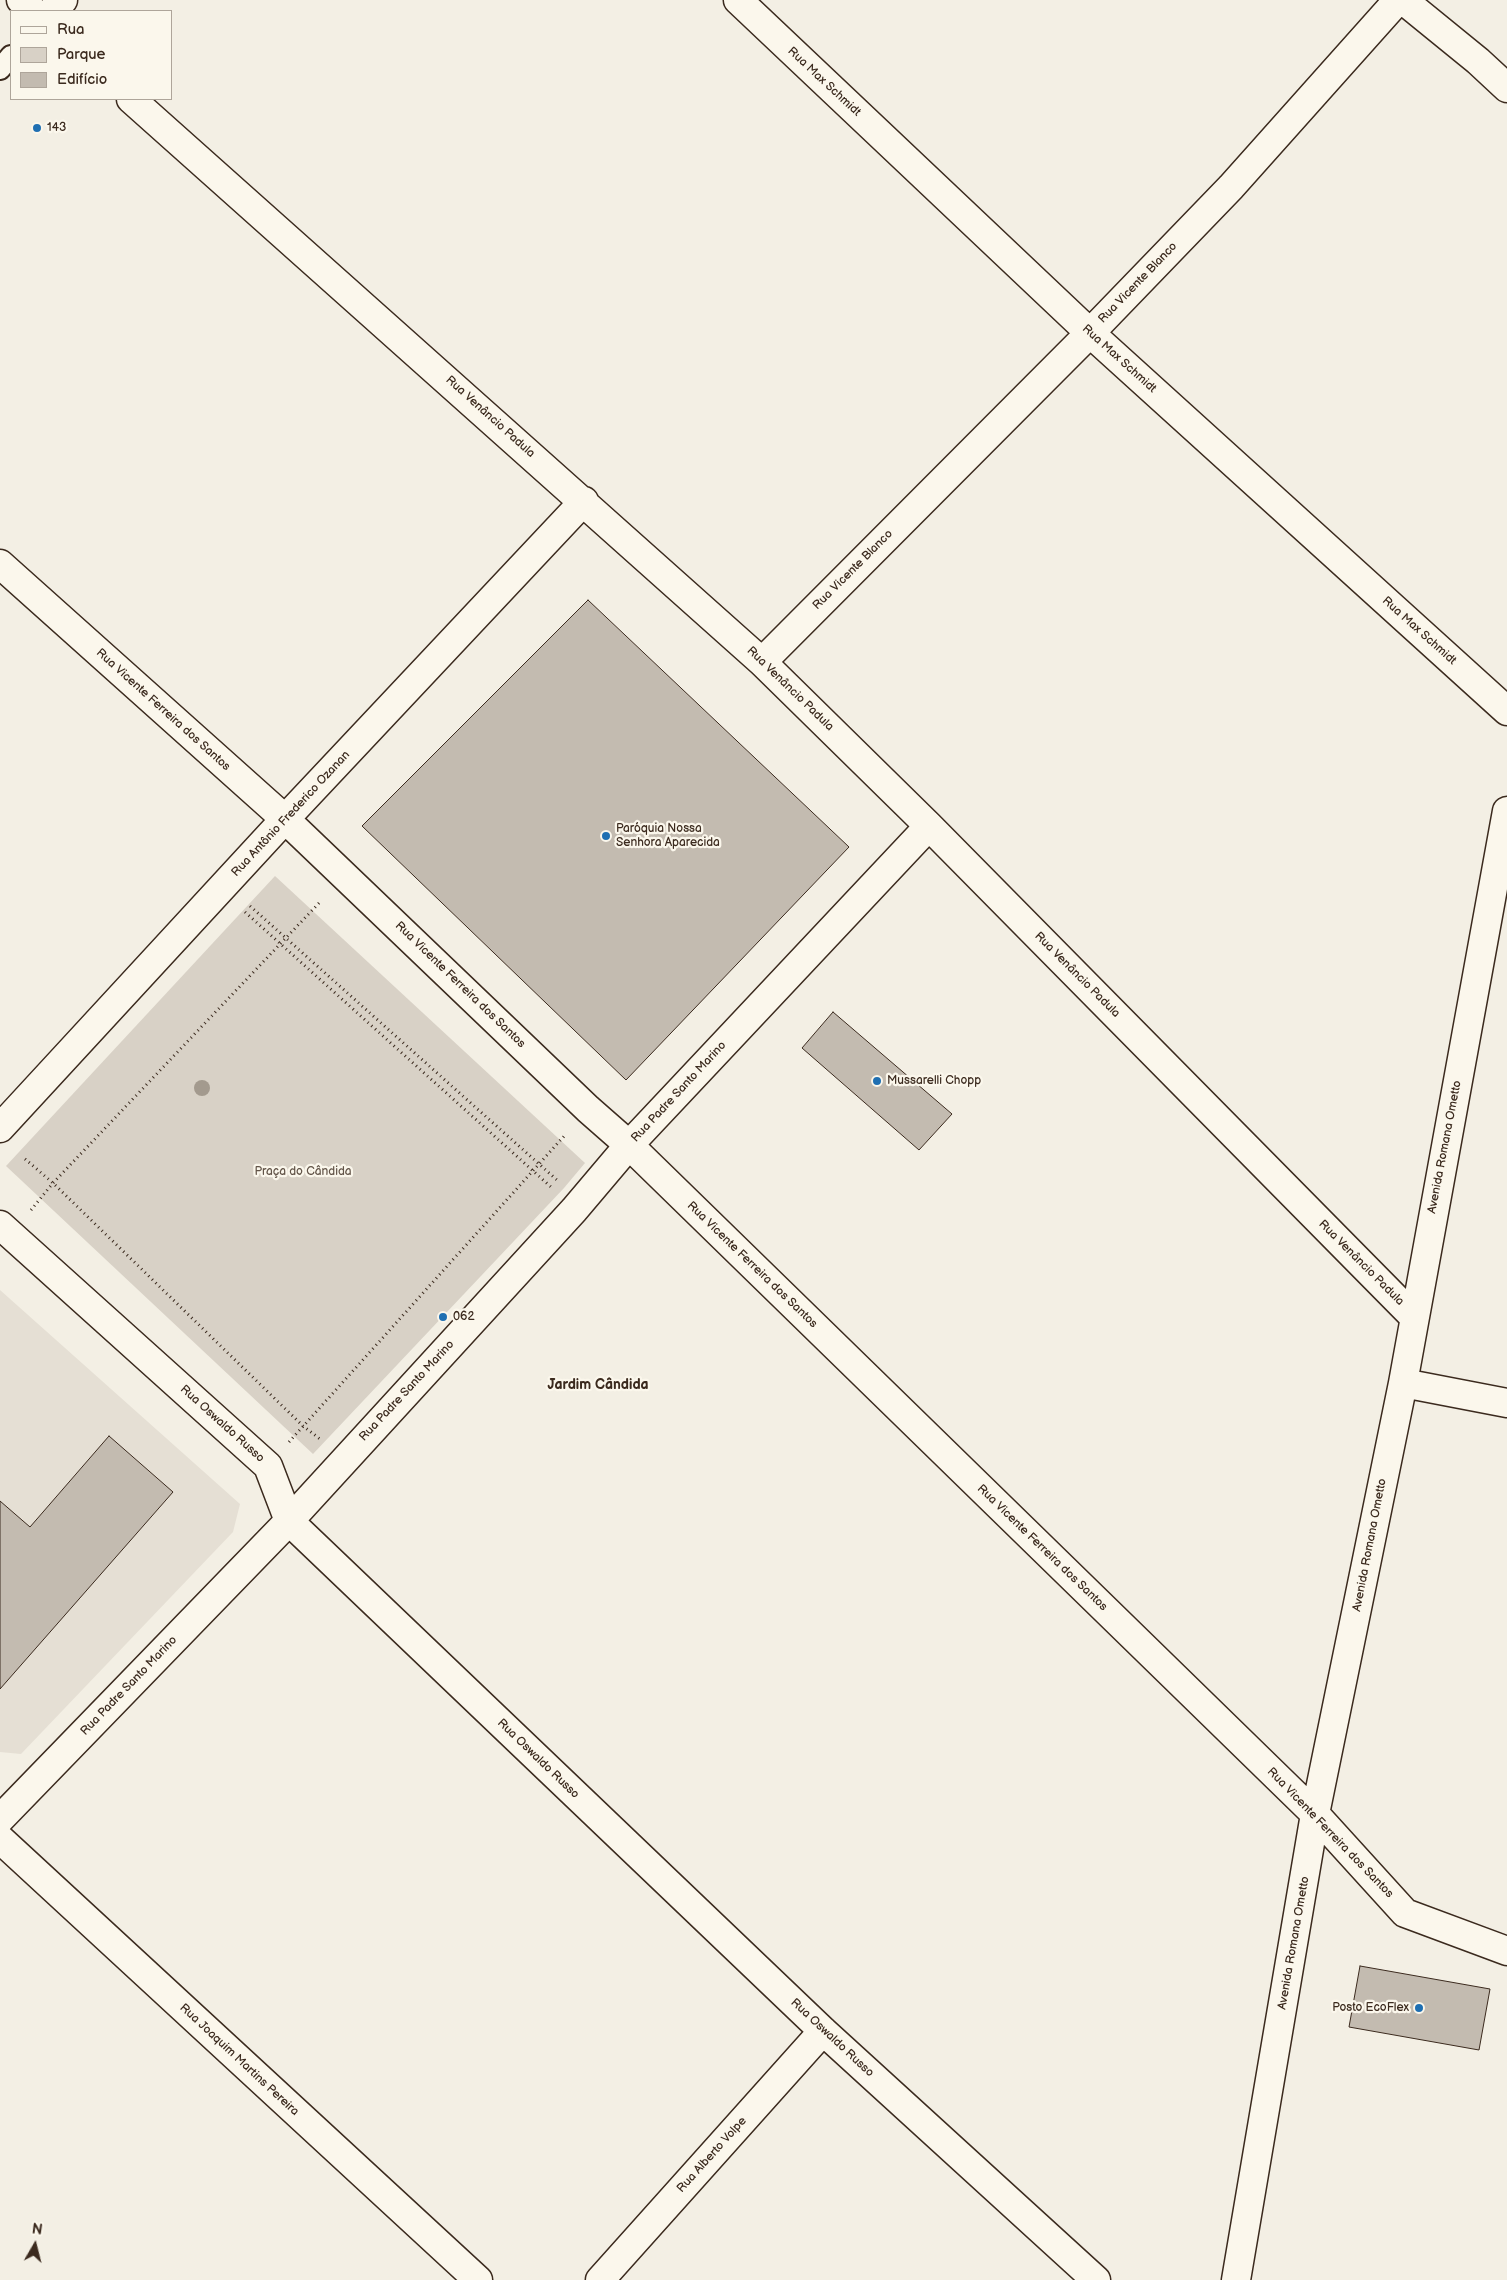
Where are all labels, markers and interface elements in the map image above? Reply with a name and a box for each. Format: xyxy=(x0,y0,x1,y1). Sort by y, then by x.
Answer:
legend xyxy=(10,10,172,100)
text: Rua xyxy=(57,20,85,39)
street label: Rua Max Schmidt xyxy=(784,44,864,120)
text: Parque xyxy=(57,45,105,64)
text: Edifício xyxy=(57,70,107,89)
place label: 143 xyxy=(47,121,66,135)
marker: 143 xyxy=(31,122,43,134)
street label: Rua Vicente Blanco xyxy=(1096,240,1180,326)
street label: Rua Max Schmidt xyxy=(1079,322,1159,396)
street label: Rua Venâncio Padula xyxy=(442,373,538,461)
street label: Rua Vicente Blanco xyxy=(810,527,896,613)
street label: Rua Max Schmidt xyxy=(1379,594,1459,668)
street label: Rua Venâncio Padula xyxy=(744,644,836,734)
street label: Rua Vicente Ferreira dos Santos xyxy=(93,646,233,774)
street label: Rua Antônio Frederico Ozanan xyxy=(229,748,353,880)
place label: Paróquia Nossa Senhora Aparecida xyxy=(616,822,720,850)
marker: Paróquia Nossa Senhora Aparecida xyxy=(600,830,612,842)
street label: Rua Vicente Ferreira dos Santos xyxy=(392,919,528,1051)
street label: Rua Venâncio Padula xyxy=(1031,929,1123,1021)
street label: Rua Padre Santo Marino xyxy=(629,1039,729,1145)
place label: Mussarelli Chopp xyxy=(887,1074,981,1088)
marker: Mussarelli Chopp xyxy=(871,1075,883,1087)
street label: Avenida Romana Ometto xyxy=(1425,1079,1465,1215)
park label: Praça do Cândida xyxy=(254,1165,352,1179)
street label: Rua Vicente Ferreira dos Santos xyxy=(684,1199,820,1331)
street label: Rua Venâncio Padula xyxy=(1315,1217,1407,1309)
place label: 062 xyxy=(453,1310,474,1324)
marker: 062 xyxy=(437,1311,449,1323)
street label: Rua Padre Santo Marino xyxy=(357,1338,457,1444)
district label: Jardim Cândida xyxy=(547,1377,649,1393)
street label: Rua Oswaldo Russo xyxy=(177,1382,267,1466)
street label: Avenida Romana Ometto xyxy=(1350,1477,1390,1613)
street label: Rua Vicente Ferreira dos Santos xyxy=(974,1482,1110,1614)
street label: Rua Padre Santo Marino xyxy=(78,1633,180,1739)
street label: Rua Oswaldo Russo xyxy=(494,1716,582,1802)
street label: Rua Vicente Ferreira dos Santos xyxy=(1264,1765,1396,1901)
street label: Avenida Romana Ometto xyxy=(1275,1875,1313,2011)
street label: Rua Oswaldo Russo xyxy=(787,1996,877,2080)
street label: Rua Joaquim Martins Pereira xyxy=(176,2001,302,2119)
place label: Posto EcoFlex xyxy=(1332,2001,1409,2015)
marker: Posto EcoFlex xyxy=(1413,2002,1425,2014)
street label: Rua Alberto Volpe xyxy=(674,2114,750,2196)
north arrow xyxy=(10,2220,60,2270)
text: N xyxy=(31,2221,44,2239)

